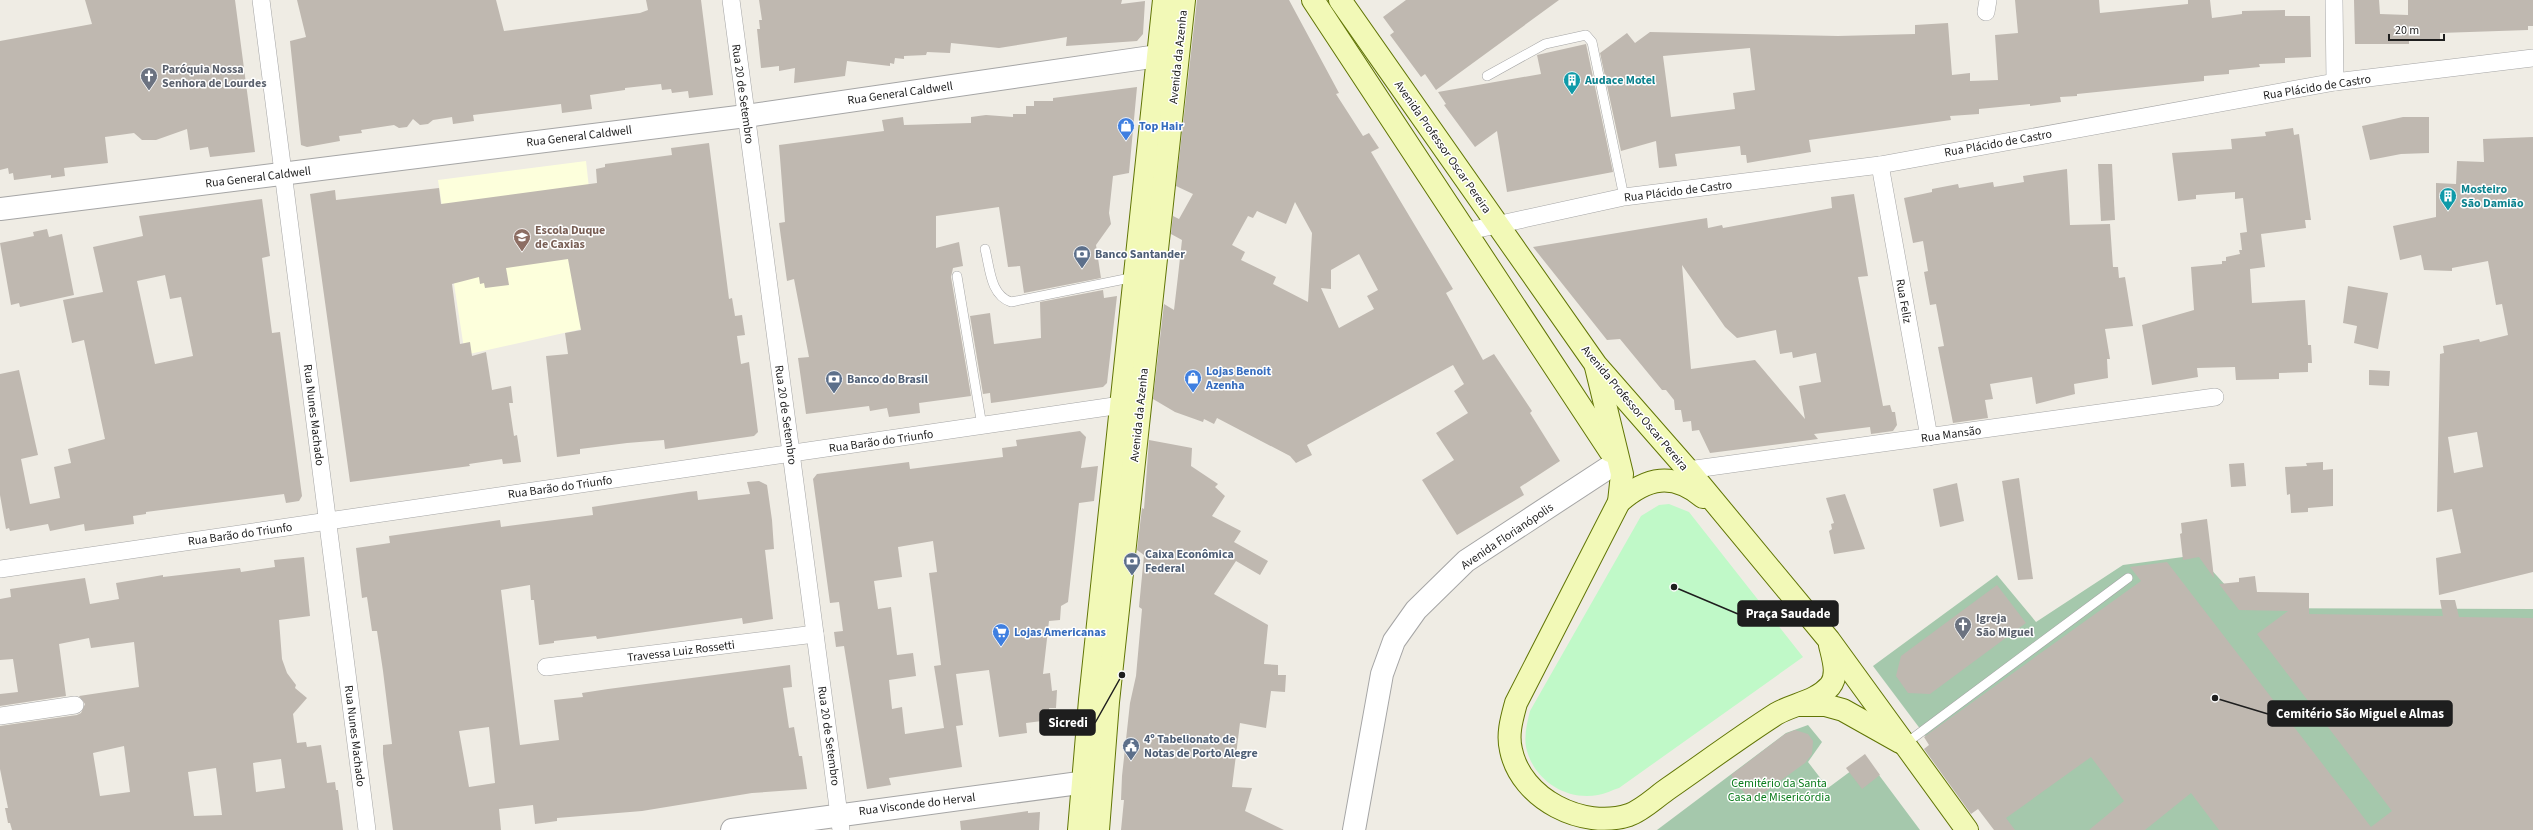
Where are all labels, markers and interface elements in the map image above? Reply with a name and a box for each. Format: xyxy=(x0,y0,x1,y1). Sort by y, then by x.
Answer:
street label: Avenida da Azenha xyxy=(1165,9,1192,105)
scale bar xyxy=(2389,16,2444,42)
text: 20 m xyxy=(2395,22,2419,39)
street label: Rua 20 de Setembro xyxy=(727,43,758,145)
place label: Paróquia Nossa Senhora de Lourdes xyxy=(162,61,267,92)
church icon: Paróquia Nossa Senhora de Lourdes xyxy=(139,66,159,91)
building icon: Audace Motel xyxy=(1562,70,1582,95)
street label: Rua Plácido de Castro xyxy=(2262,71,2372,104)
place label: Audace Motel xyxy=(1584,72,1656,89)
street label: Avenida Professor Oscar Pereira xyxy=(1390,77,1495,217)
street label: Rua General Caldwell xyxy=(846,78,954,109)
shop icon: Top Hair xyxy=(1116,116,1136,141)
place label: Top Hair xyxy=(1139,118,1183,135)
street label: Rua General Caldwell xyxy=(525,122,633,151)
street label: Rua Plácido de Castro xyxy=(1943,126,2053,161)
street label: Rua General Caldwell xyxy=(204,163,312,192)
street label: Rua Plácido de Castro xyxy=(1623,176,1733,207)
place label: Mosteiro São Damião xyxy=(2461,181,2524,212)
building icon: Mosteiro São Damião xyxy=(2438,186,2458,211)
place label: Escola Duque de Caxias xyxy=(535,222,605,253)
school or university icon: Escola Duque de Caxias xyxy=(512,227,532,252)
bank icon: Banco Santander xyxy=(1072,244,1092,269)
place label: Banco Santander xyxy=(1095,246,1185,263)
street label: Rua Feliz xyxy=(1891,278,1916,325)
street label: Avenida Professor Oscar Pereira xyxy=(1577,342,1692,475)
street label: Rua Nunes Machado xyxy=(299,363,328,467)
place label: Lojas Benoit Azenha xyxy=(1205,363,1271,394)
street label: Rua 20 de Setembro xyxy=(770,364,801,466)
street label: Avenida da Azenha xyxy=(1126,367,1153,463)
shop icon: Lojas Benoit Azenha xyxy=(1183,368,1203,393)
bank icon: Banco do Brasil xyxy=(824,369,844,394)
place label: Banco do Brasil xyxy=(847,371,928,388)
street label: Rua Mansão xyxy=(1920,422,1982,447)
street label: Rua Barão do Triunfo xyxy=(828,426,934,457)
street label: Rua Barão do Triunfo xyxy=(507,472,613,503)
street label: Avenida Florianópolis xyxy=(1458,499,1557,574)
street label: Rua Barão do Triunfo xyxy=(187,519,293,550)
place label: Caixa Econômica Federal xyxy=(1145,546,1234,577)
bank icon: Caixa Econômica Federal xyxy=(1122,551,1142,576)
callout: Praça Saudade xyxy=(1738,601,1838,626)
text: Praça Saudade xyxy=(1746,605,1831,623)
place label: Igreja São Miguel xyxy=(1976,610,2034,641)
church icon: Igreja São Miguel xyxy=(1953,615,1973,640)
supermarket icon: Lojas Americanas xyxy=(991,622,1011,647)
place label: Lojas Americanas xyxy=(1014,624,1106,641)
street label: Travessa Luiz Rossetti xyxy=(626,636,736,667)
street label: Rua Nunes Machado xyxy=(340,684,369,788)
street label: Rua 20 de Setembro xyxy=(813,685,844,787)
callout: Cemitério São Miguel e Almas xyxy=(2268,701,2452,726)
text: Cemitério São Miguel e Almas xyxy=(2276,705,2444,723)
callout: Sicredi xyxy=(1040,710,1095,735)
text: Sicredi xyxy=(1048,714,1088,732)
place label: 4º Tabelionato de Notas de Porto Alegre xyxy=(1144,731,1258,762)
public building icon: 4º Tabelionato de Notas de Porto Alegre xyxy=(1121,736,1141,761)
park label: Cemitério da Santa Casa de Misericórdia xyxy=(1728,775,1830,806)
street label: Rua Visconde do Herval xyxy=(858,789,976,820)

